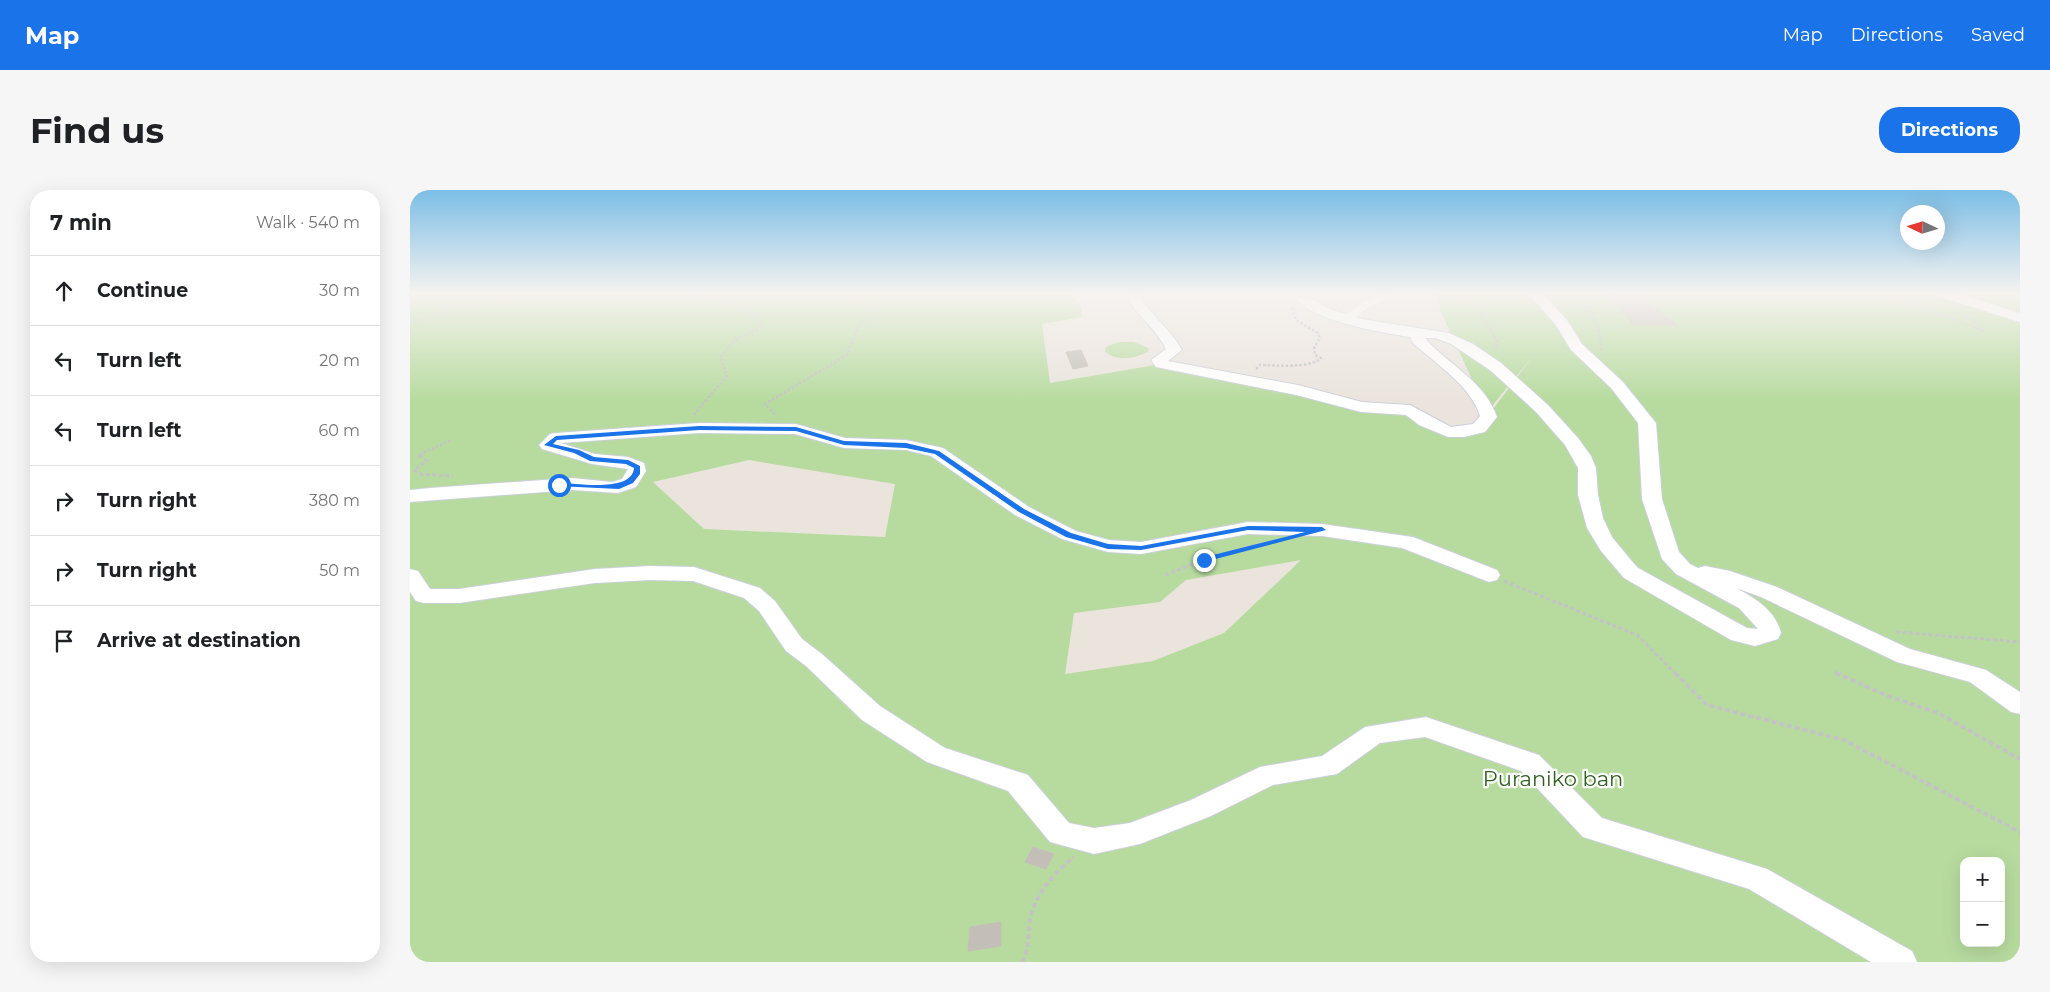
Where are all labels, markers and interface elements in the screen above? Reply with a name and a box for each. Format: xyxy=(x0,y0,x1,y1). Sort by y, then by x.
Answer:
text: Map xyxy=(25,21,79,50)
text: Map xyxy=(1783,24,1823,46)
text: Directions xyxy=(1851,24,1943,46)
text: Saved xyxy=(1971,24,2025,46)
button: Directions xyxy=(1879,107,2020,153)
text: Find us xyxy=(30,109,164,152)
north arrow xyxy=(1900,205,1945,250)
text: 7 min xyxy=(50,210,112,235)
text: Walk · 540 m xyxy=(256,213,360,232)
icon: ahead xyxy=(50,277,78,305)
text: Continue xyxy=(97,279,188,302)
text: 30 m xyxy=(319,281,360,300)
icon: left xyxy=(50,347,78,375)
text: Turn left xyxy=(97,349,182,372)
text: 20 m xyxy=(319,351,360,370)
icon: left xyxy=(50,417,78,445)
text: Turn left xyxy=(97,419,182,442)
text: 60 m xyxy=(318,421,360,440)
route start xyxy=(548,474,571,497)
icon: right xyxy=(50,487,78,515)
text: Turn right xyxy=(97,489,197,512)
text: 380 m xyxy=(309,491,360,510)
route end xyxy=(1193,549,1216,572)
icon: right xyxy=(50,557,78,585)
text: Turn right xyxy=(97,559,197,582)
text: 50 m xyxy=(319,561,360,580)
icon: arrive xyxy=(50,627,78,655)
text: Arrive at destination xyxy=(97,629,301,652)
park label: Puraniko ban xyxy=(1483,766,1623,791)
map controls xyxy=(1960,857,2005,947)
button: + xyxy=(1960,857,2005,902)
button: − xyxy=(1960,902,2005,947)

